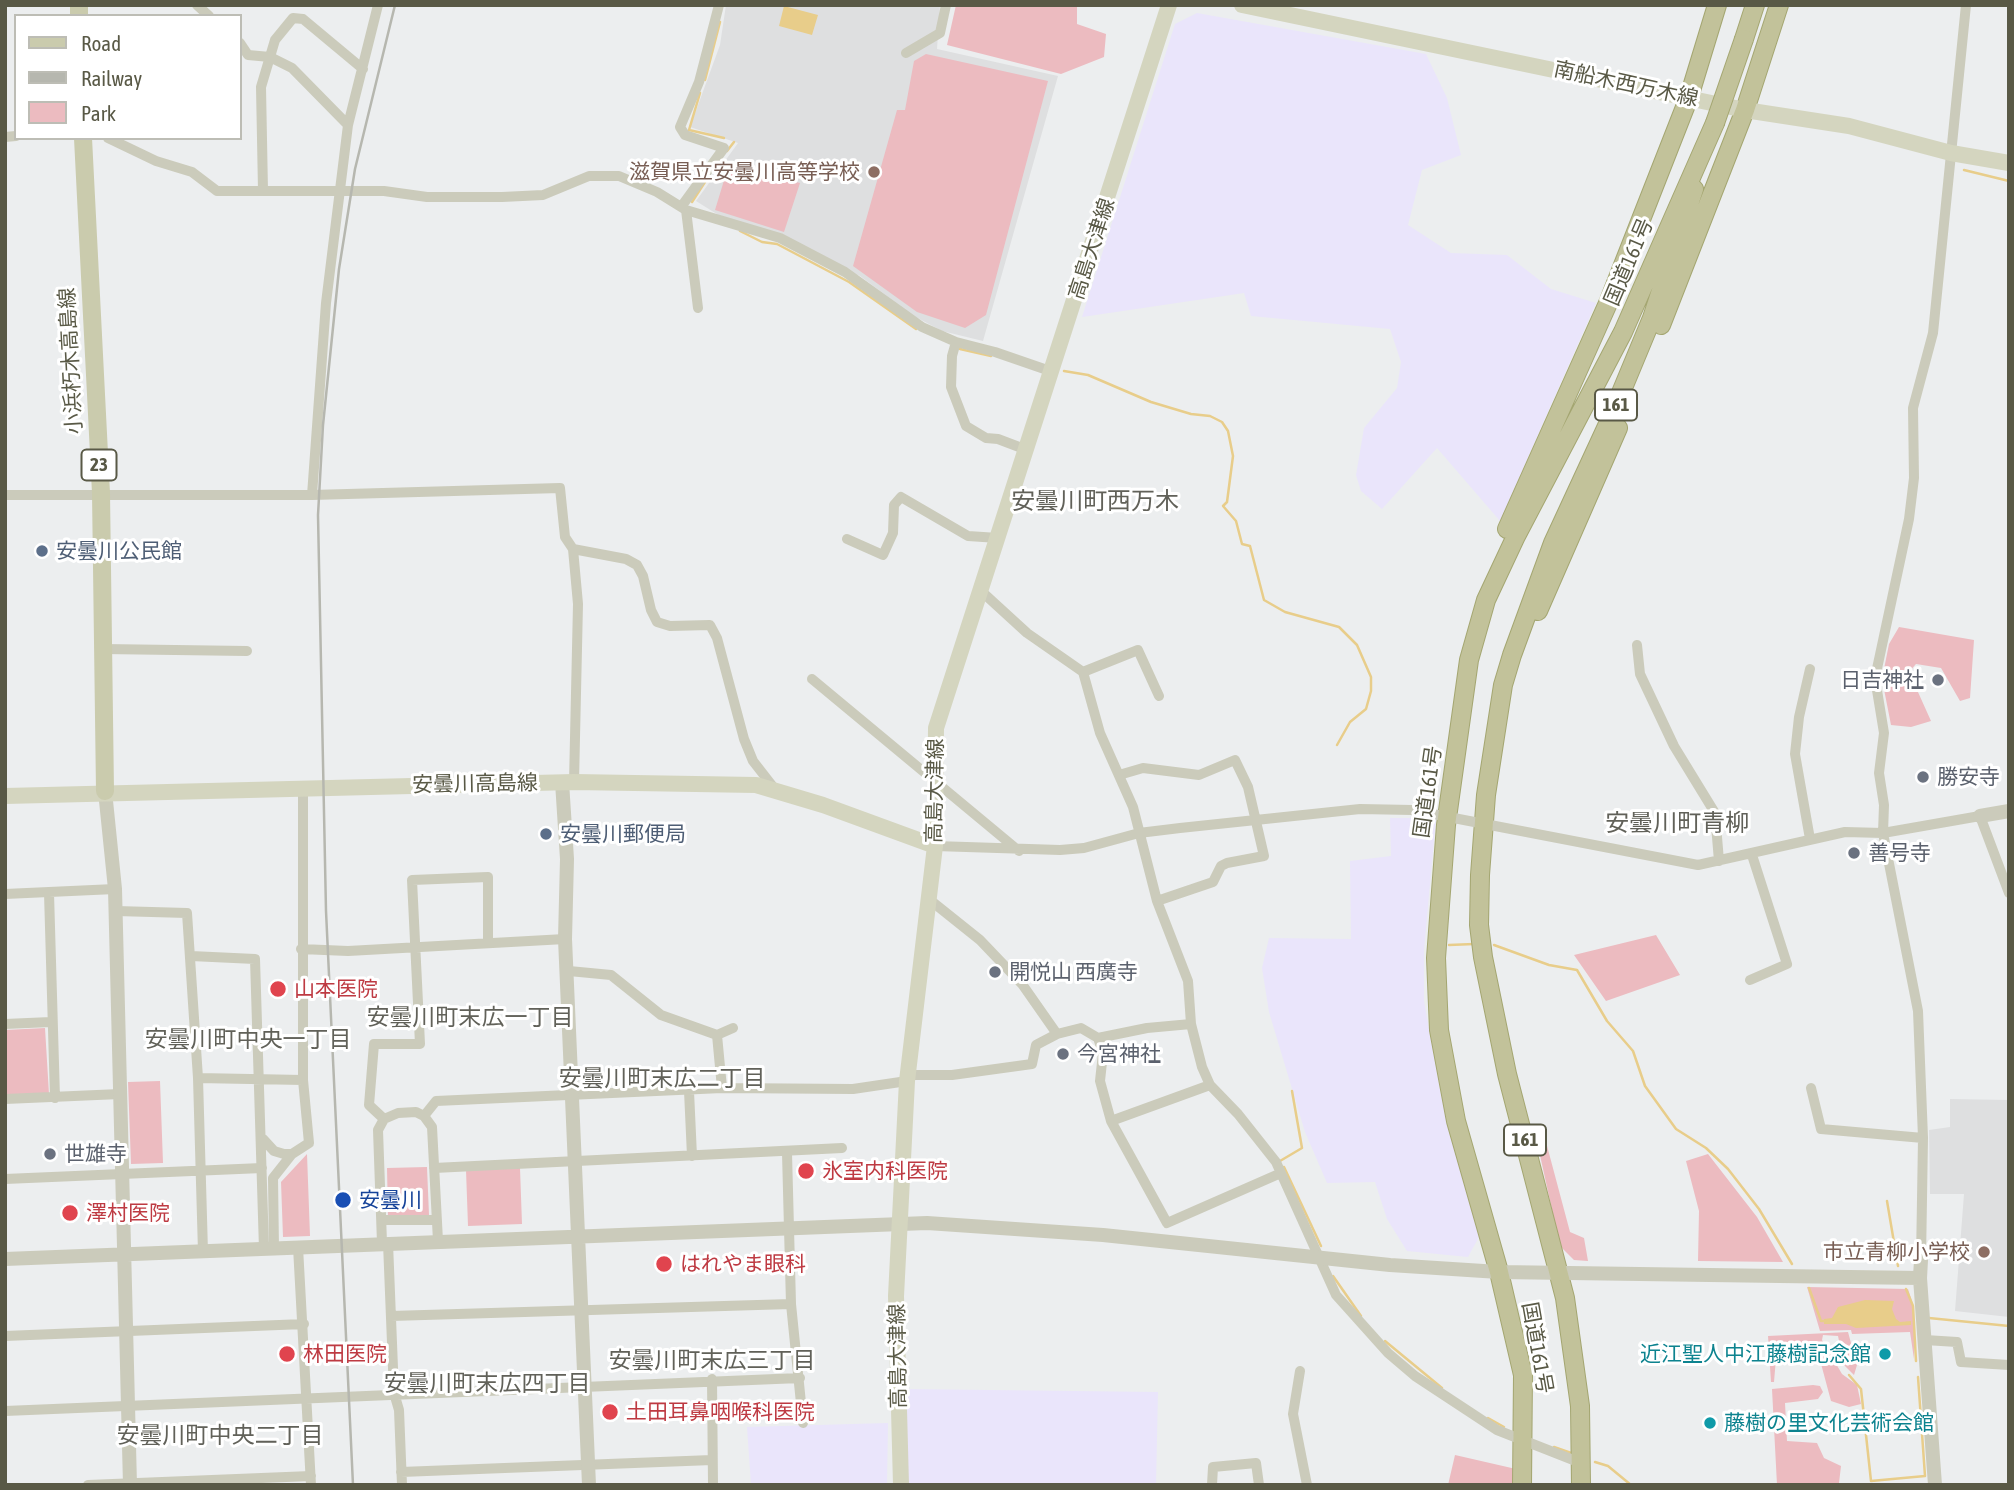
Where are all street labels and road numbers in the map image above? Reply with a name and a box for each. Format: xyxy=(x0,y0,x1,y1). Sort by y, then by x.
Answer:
street label: 南船木西万木線 xyxy=(1551,56,1701,112)
street label: 高島大津線 xyxy=(1064,195,1120,303)
street label: 国道161号 xyxy=(1599,214,1659,310)
street label: 小浜朽木高島線 xyxy=(55,287,87,435)
road number: 161 xyxy=(1595,390,1637,420)
road number: 23 xyxy=(82,450,116,480)
street label: 高島大津線 xyxy=(921,738,949,844)
street label: 国道161号 xyxy=(1409,744,1447,840)
street label: 安曇川高島線 xyxy=(412,770,538,798)
road number: 161 xyxy=(1504,1124,1546,1156)
street label: 国道161号 xyxy=(1517,1300,1557,1396)
street label: 高島大津線 xyxy=(884,1303,912,1409)

